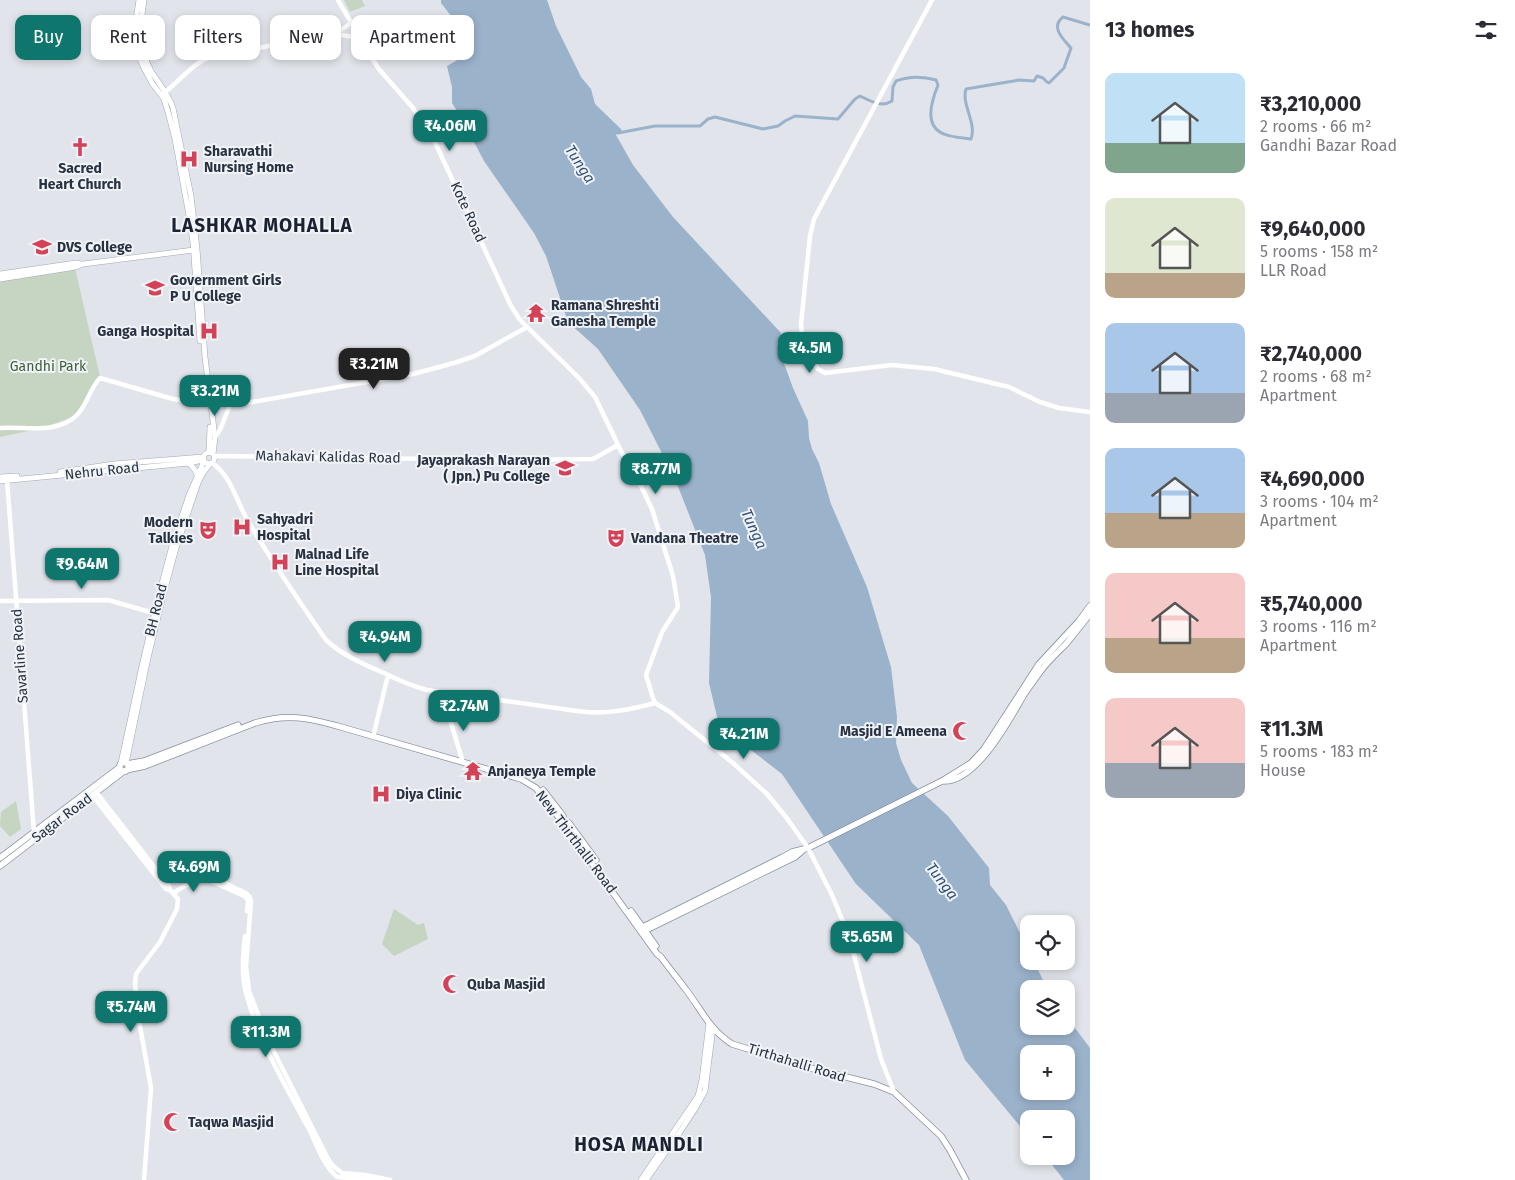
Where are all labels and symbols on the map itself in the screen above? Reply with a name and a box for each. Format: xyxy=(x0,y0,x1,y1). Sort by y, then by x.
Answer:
pin: ₹4.06M xyxy=(409,110,491,152)
church icon: Sacred Heart Church xyxy=(69,136,91,158)
water label: Tunga xyxy=(561,142,599,186)
place label: Sharavathi Nursing Home xyxy=(204,143,294,176)
hospital icon: Sharavathi Nursing Home xyxy=(178,148,200,170)
place label: Sacred Heart Church xyxy=(39,160,121,193)
street label: Kote Road xyxy=(447,179,489,245)
district label: LASHKAR MOHALLA xyxy=(171,214,353,237)
school or university icon: DVS College xyxy=(31,236,53,258)
place label: DVS College xyxy=(57,239,132,256)
place label: Government Girls P U College xyxy=(170,272,282,305)
school or university icon: Government Girls P U College xyxy=(144,277,166,299)
place label: Ramana Shreshti Ganesha Temple xyxy=(551,297,659,330)
temple icon: Ramana Shreshti Ganesha Temple xyxy=(525,302,547,324)
hospital icon: Ganga Hospital xyxy=(198,320,220,342)
place label: Ganga Hospital xyxy=(97,323,195,340)
pin: ₹4.5M xyxy=(775,332,845,374)
pin: ₹3.21M xyxy=(333,348,415,390)
park label: Gandhi Park xyxy=(10,358,87,375)
pin: ₹3.21M xyxy=(174,374,256,417)
street label: Mahakavi Kalidas Road xyxy=(255,447,401,467)
place label: Jayaprakash Narayan ( Jpn.) Pu College xyxy=(416,452,550,485)
pin: ₹8.77M xyxy=(615,452,697,495)
school or university icon: Jayaprakash Narayan ( Jpn.) Pu College xyxy=(554,457,576,479)
street label: Nehru Road xyxy=(64,459,140,483)
water label: Tunga xyxy=(737,506,771,552)
place label: Sahyadri Hospital xyxy=(257,511,313,544)
place label: Modern Talkies xyxy=(144,514,193,547)
hospital icon: Sahyadri Hospital xyxy=(231,516,253,538)
theatre icon: Modern Talkies xyxy=(197,519,219,541)
theatre icon: Vandana Theatre xyxy=(605,527,627,549)
place label: Vandana Theatre xyxy=(630,530,739,547)
place label: Malnad Life Line Hospital xyxy=(295,546,380,579)
pin: ₹9.64M xyxy=(41,548,123,590)
hospital icon: Malnad Life Line Hospital xyxy=(269,551,291,573)
street label: BH Road xyxy=(141,582,171,638)
street label: Savarline Road xyxy=(8,608,32,704)
pin: ₹4.94M xyxy=(344,620,426,663)
pin: ₹2.74M xyxy=(423,690,505,732)
pin: ₹4.21M xyxy=(703,718,785,760)
mosque icon: Masjid E Ameena xyxy=(951,720,973,742)
place label: Masjid E Ameena xyxy=(840,723,947,740)
temple icon: Anjaneya Temple xyxy=(462,760,484,782)
place label: Anjaneya Temple xyxy=(487,763,596,780)
hospital icon: Diya Clinic xyxy=(370,783,392,805)
place label: Diya Clinic xyxy=(396,786,462,803)
street label: New Thirthalli Road xyxy=(532,787,620,897)
street label: Sagar Road xyxy=(28,790,96,846)
pin: ₹4.69M xyxy=(153,850,235,893)
water label: Tunga xyxy=(922,859,962,903)
pin: ₹5.65M xyxy=(826,920,908,963)
mosque icon: Quba Masjid xyxy=(441,973,463,995)
place label: Quba Masjid xyxy=(467,976,545,993)
pin: ₹5.74M xyxy=(90,990,172,1033)
pin: ₹11.3M xyxy=(225,1016,307,1058)
street label: Tirthahalli Road xyxy=(746,1040,848,1086)
mosque icon: Taqwa Masjid xyxy=(162,1111,184,1133)
place label: Taqwa Masjid xyxy=(188,1114,274,1131)
district label: HOSA MANDLI xyxy=(574,1133,704,1156)

